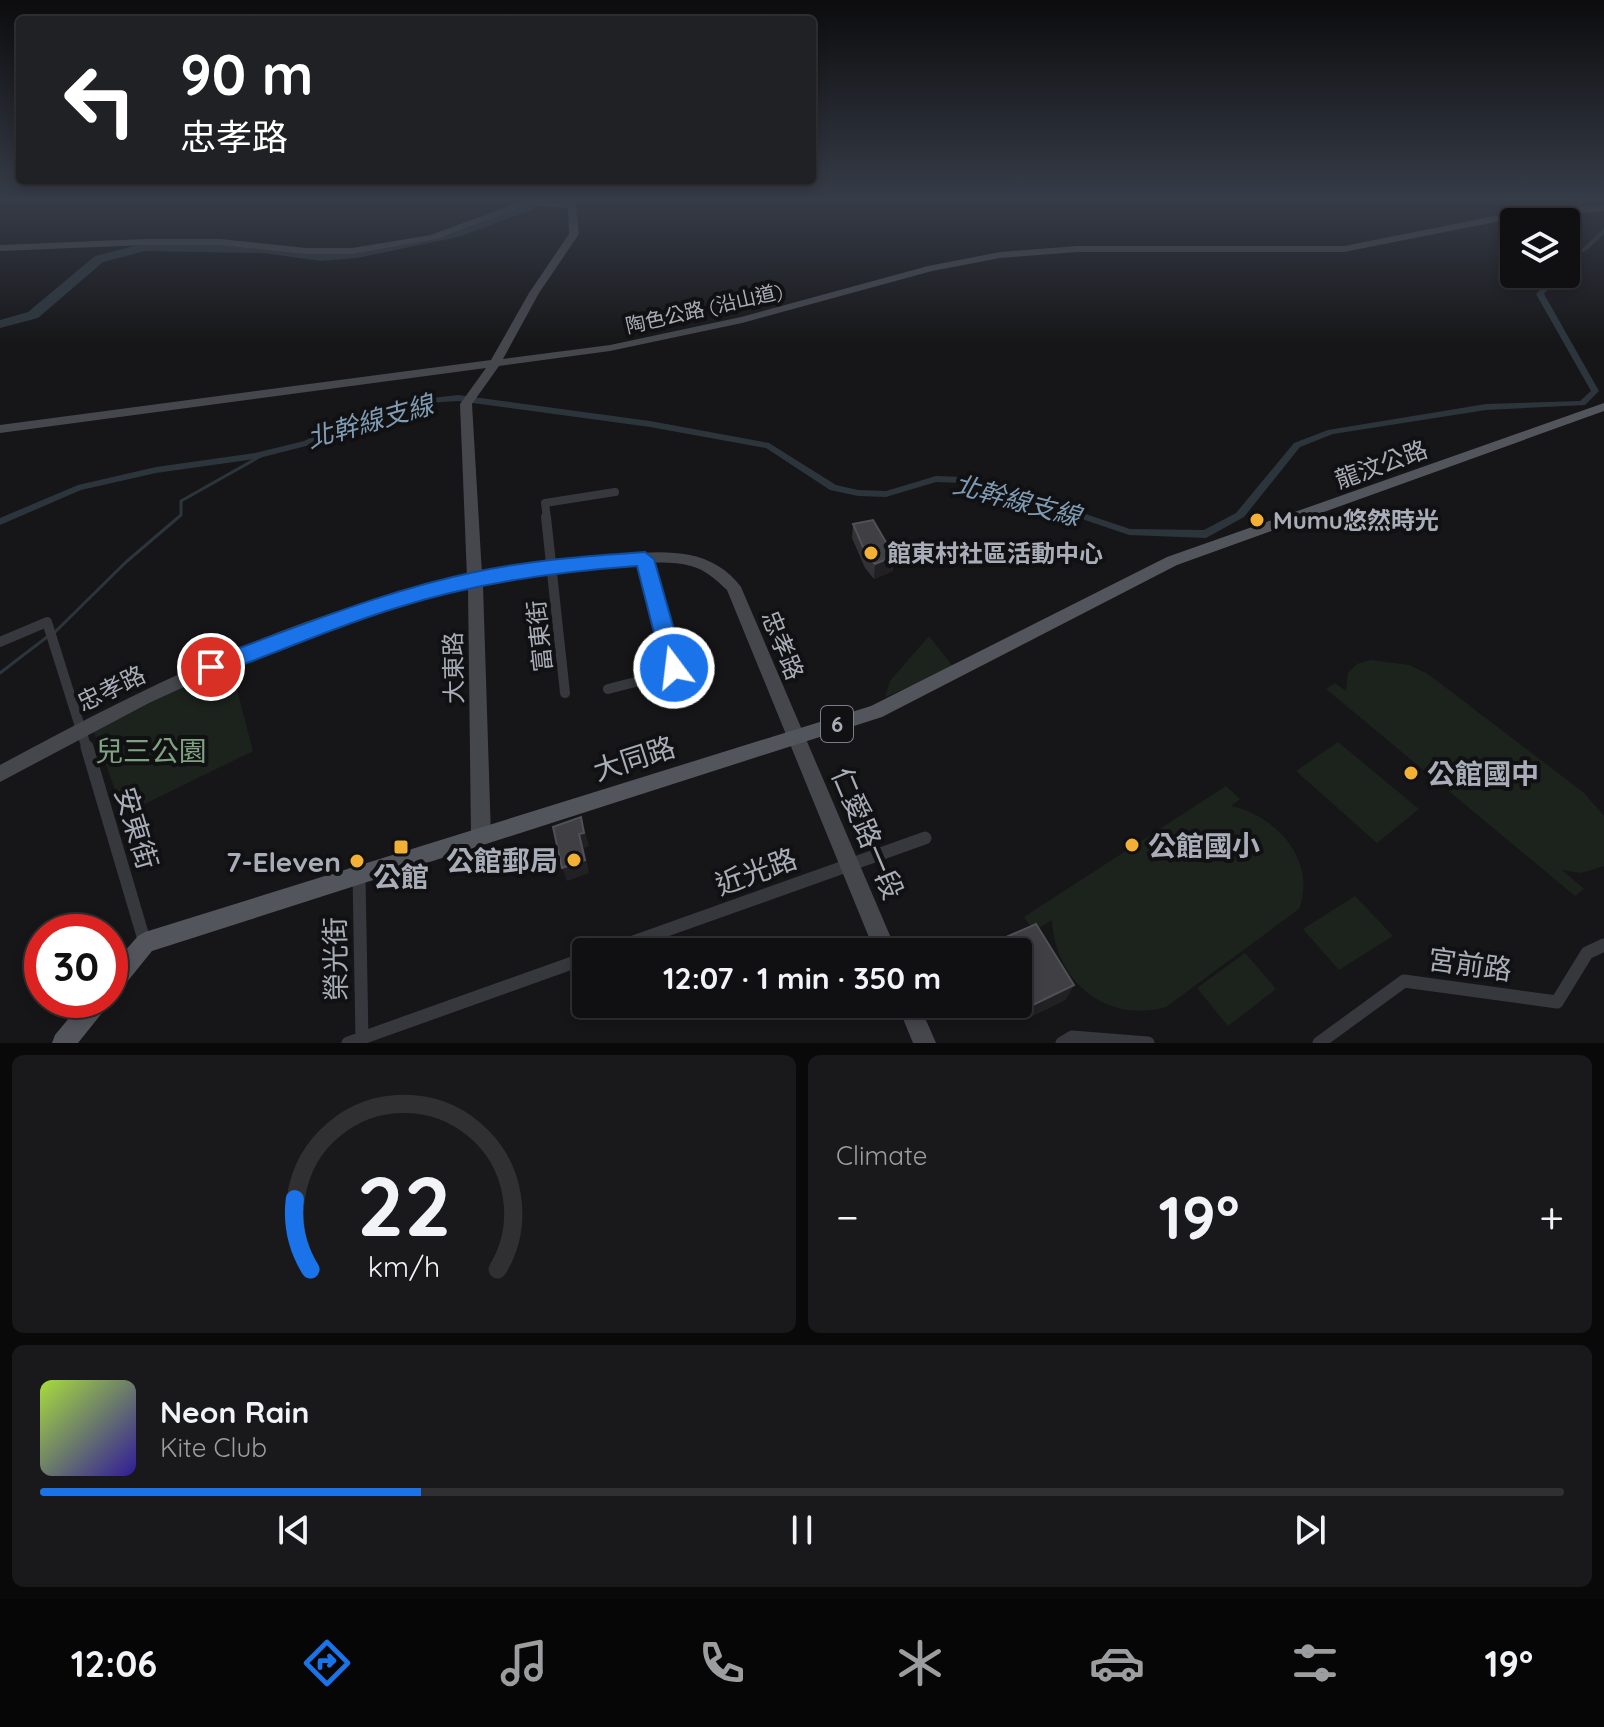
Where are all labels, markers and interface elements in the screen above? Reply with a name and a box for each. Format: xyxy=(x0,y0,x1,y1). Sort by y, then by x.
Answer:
text: 90 m xyxy=(180,39,314,109)
icon: left xyxy=(48,48,152,152)
text: 忠孝路 xyxy=(180,114,288,159)
map controls xyxy=(1500,208,1580,288)
button: layers xyxy=(1500,208,1580,288)
street label: 陶色公路 (沿山道) xyxy=(623,278,785,338)
water label: 北幹線支線 xyxy=(303,386,440,455)
street label: 龍汶公路 xyxy=(1331,433,1431,495)
water label: 北幹線支線 xyxy=(950,467,1087,534)
place label: Mumu悠然時光 xyxy=(1273,505,1439,535)
marker: Mumu悠然時光 xyxy=(1248,511,1266,529)
place label: 館東村社區活動中心 xyxy=(887,538,1103,568)
marker: 館東村社區活動中心 xyxy=(862,544,880,562)
street label: 富東街 xyxy=(520,599,558,673)
street label: 忠孝路 xyxy=(756,606,810,684)
position arrow xyxy=(632,626,716,710)
street label: 大東路 xyxy=(437,632,469,704)
pin xyxy=(177,633,245,701)
icon: arrive xyxy=(189,645,233,689)
street label: 忠孝路 xyxy=(72,659,150,717)
road number: 6 xyxy=(821,706,853,742)
street label: 大同路 xyxy=(589,728,679,788)
park label: 兒三公園 xyxy=(95,733,207,768)
place label: 公館國中 xyxy=(1427,756,1539,791)
street label: 仁愛路一段 xyxy=(825,762,911,904)
marker: 公館國中 xyxy=(1402,764,1420,782)
street label: 安東街 xyxy=(108,783,166,873)
place label: 公館國小 xyxy=(1148,828,1260,863)
marker: 公館國小 xyxy=(1123,836,1141,854)
marker: 公館 xyxy=(392,838,410,856)
street label: 近光路 xyxy=(711,840,801,902)
place label: 公館郵局 xyxy=(446,843,558,878)
place label: 7-Eleven xyxy=(226,844,341,879)
marker: 公館郵局 xyxy=(565,851,583,869)
marker: 7-Eleven xyxy=(348,852,366,870)
place label: 公館 xyxy=(373,859,429,894)
speed limit sign: 30 xyxy=(24,914,128,1018)
street label: 榮光街 xyxy=(317,917,353,1001)
street label: 宮前路 xyxy=(1426,941,1514,987)
text: 12:07 · 1 min · 350 m xyxy=(663,959,941,997)
text: Climate xyxy=(836,1139,927,1172)
text: 22 xyxy=(357,1153,451,1257)
text: 19° xyxy=(1159,1179,1240,1254)
text: − xyxy=(836,1189,859,1244)
text: + xyxy=(1539,1189,1564,1244)
text: km/h xyxy=(368,1248,440,1284)
text: Neon Rain xyxy=(160,1393,309,1431)
text: Kite Club xyxy=(160,1431,267,1464)
icon: previous xyxy=(272,1508,316,1552)
icon: pause xyxy=(780,1508,824,1552)
icon: next xyxy=(1288,1508,1332,1552)
icon: directions xyxy=(299,1635,355,1691)
icon: music xyxy=(496,1635,552,1691)
icon: phone xyxy=(694,1635,750,1691)
icon: climate xyxy=(892,1635,948,1691)
icon: car xyxy=(1089,1635,1145,1691)
icon: filters xyxy=(1287,1635,1343,1691)
text: 12:06 xyxy=(71,1641,157,1686)
text: 19° xyxy=(1485,1641,1533,1686)

